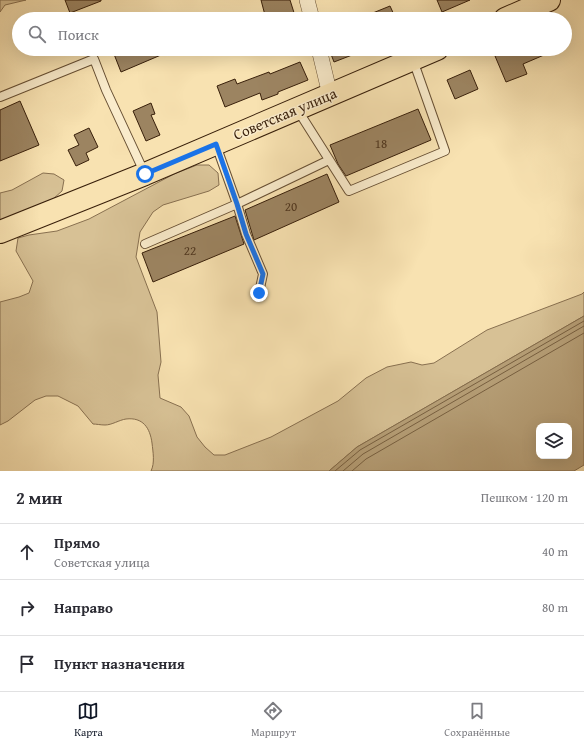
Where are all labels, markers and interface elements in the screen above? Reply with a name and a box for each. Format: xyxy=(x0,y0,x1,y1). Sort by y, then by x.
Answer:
search box xyxy=(12,12,572,56)
icon: search xyxy=(26,23,48,45)
text: Поиск xyxy=(58,24,99,45)
street label: Советская улица xyxy=(230,82,341,145)
house number: 18 xyxy=(375,134,387,153)
route start xyxy=(136,165,154,183)
house number: 20 xyxy=(285,197,297,216)
house number: 22 xyxy=(184,241,196,260)
route end xyxy=(250,284,268,302)
map controls xyxy=(536,423,572,459)
button: layers xyxy=(536,423,572,459)
text: 2 мин xyxy=(16,485,62,510)
text: Пешком · 120 m xyxy=(481,488,568,507)
text: Прямо xyxy=(54,532,100,553)
icon: ahead xyxy=(16,541,38,563)
text: 40 m xyxy=(542,542,568,561)
text: Советская улица xyxy=(54,553,150,572)
icon: right xyxy=(16,597,38,619)
text: Направо xyxy=(54,597,113,618)
text: 80 m xyxy=(542,598,568,617)
icon: arrive xyxy=(16,653,38,675)
text: Пункт назначения xyxy=(54,653,185,674)
tab: Карта xyxy=(74,700,103,740)
tab: Маршрут xyxy=(251,700,296,740)
tab: Сохранённые xyxy=(444,700,510,740)

